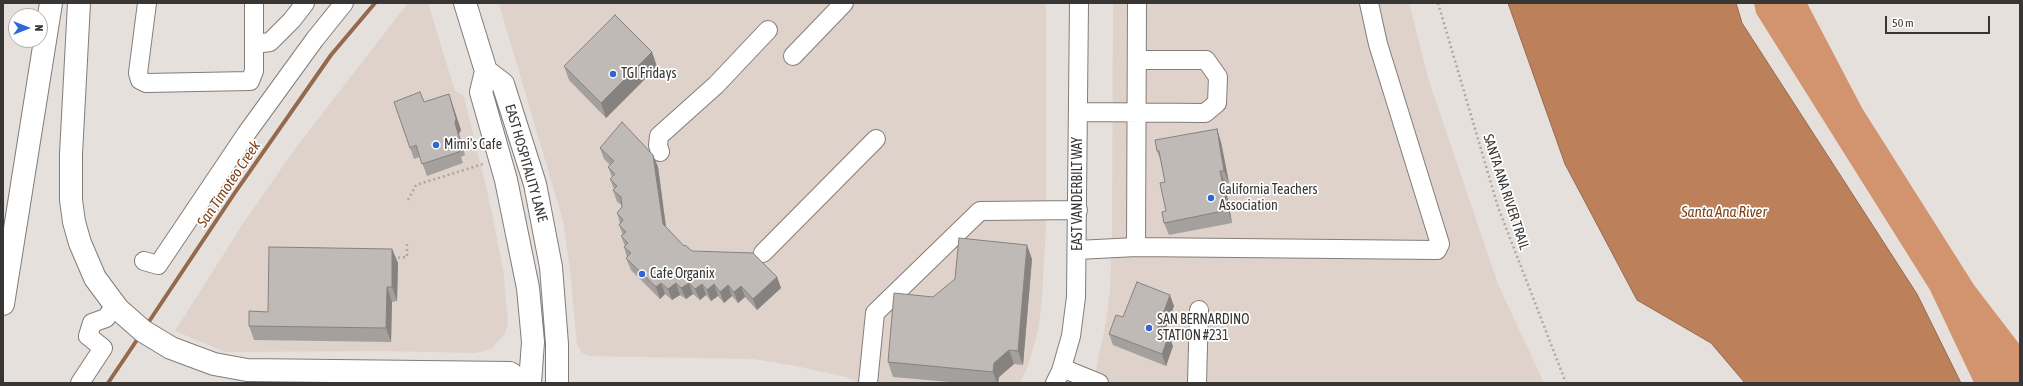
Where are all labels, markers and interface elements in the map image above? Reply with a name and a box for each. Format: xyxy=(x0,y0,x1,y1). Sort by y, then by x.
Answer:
north arrow xyxy=(8,8,48,48)
scale bar xyxy=(1887,8,1992,34)
text: 50 m xyxy=(1892,16,1914,30)
text: N xyxy=(33,25,45,31)
place label: TGI Fridays xyxy=(621,66,676,82)
marker: TGI Fridays xyxy=(608,69,618,79)
street label: EAST HOSPITALITY LANE xyxy=(501,102,551,224)
street label: SANTA ANA RIVER TRAIL xyxy=(1479,132,1533,252)
water label: San Timoteo Creek xyxy=(193,137,265,231)
place label: Mimi's Cafe xyxy=(444,137,502,153)
street label: EAST VANDERBILT WAY xyxy=(1070,137,1086,251)
marker: Mimi's Cafe xyxy=(431,140,441,150)
place label: California Teachers Association xyxy=(1219,182,1317,214)
marker: California Teachers Association xyxy=(1206,193,1216,203)
water label: Santa Ana River xyxy=(1681,203,1767,221)
place label: Cafe Organix xyxy=(650,266,715,282)
marker: Cafe Organix xyxy=(637,269,647,279)
place label: SAN BERNARDINO STATION #231 xyxy=(1157,312,1249,344)
marker: SAN BERNARDINO STATION #231 xyxy=(1144,323,1154,333)

